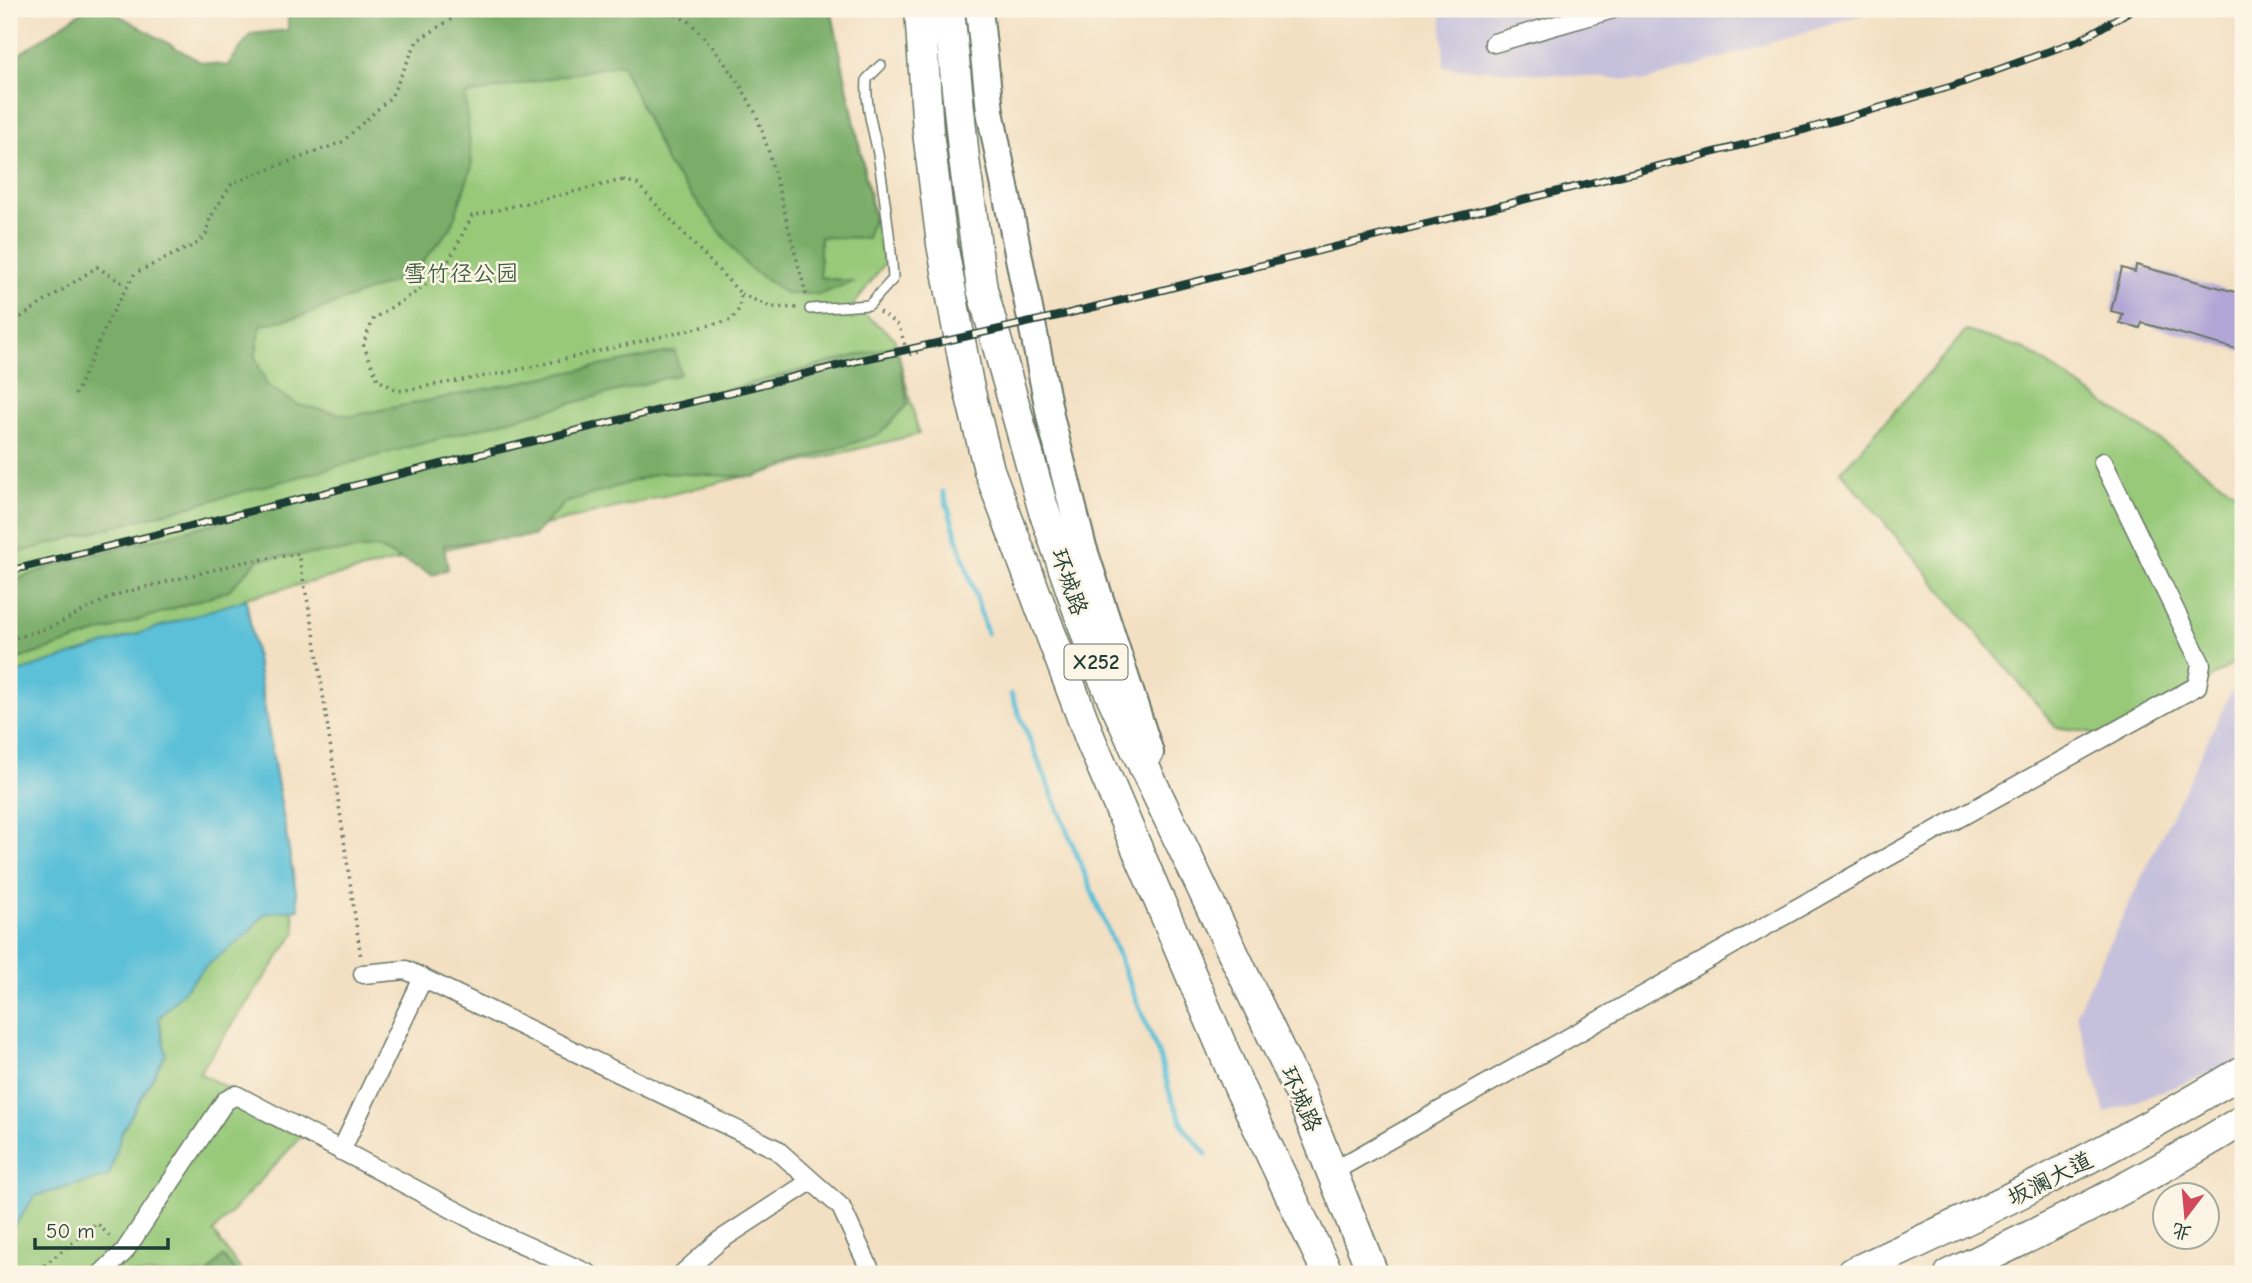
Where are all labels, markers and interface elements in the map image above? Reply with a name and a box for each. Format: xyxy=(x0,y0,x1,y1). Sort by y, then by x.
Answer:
park label: 雪竹径公园 xyxy=(404,260,519,287)
street label: 环城路 xyxy=(1045,545,1093,619)
road number: X252 xyxy=(1064,644,1128,680)
street label: 环城路 xyxy=(1275,1062,1327,1136)
street label: 坂澜大道 xyxy=(2003,1146,2097,1212)
north arrow xyxy=(2150,1182,2220,1252)
scale bar xyxy=(35,1206,168,1250)
text: 北 xyxy=(2169,1218,2194,1245)
text: 50 m xyxy=(46,1219,95,1243)

